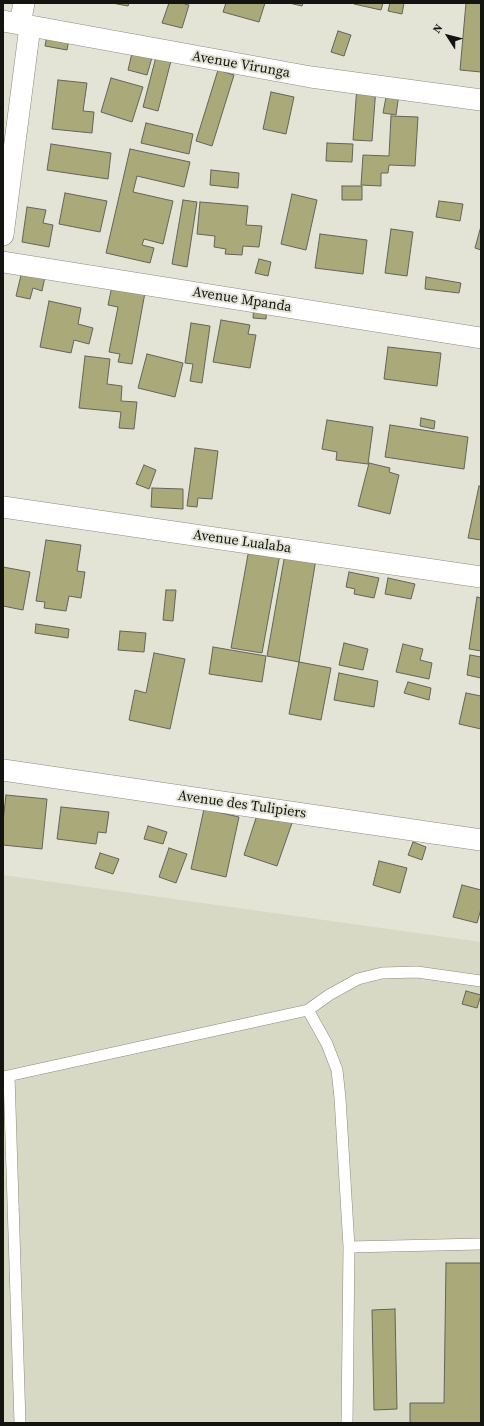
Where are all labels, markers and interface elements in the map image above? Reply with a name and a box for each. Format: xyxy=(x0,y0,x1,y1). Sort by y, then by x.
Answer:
north arrow xyxy=(428,16,468,56)
text: N xyxy=(429,21,446,36)
street label: Avenue Virunga xyxy=(191,48,291,82)
street label: Avenue Mpanda xyxy=(191,284,293,316)
street label: Avenue Lualaba xyxy=(192,527,292,557)
street label: Avenue des Tulipiers xyxy=(177,788,307,822)

